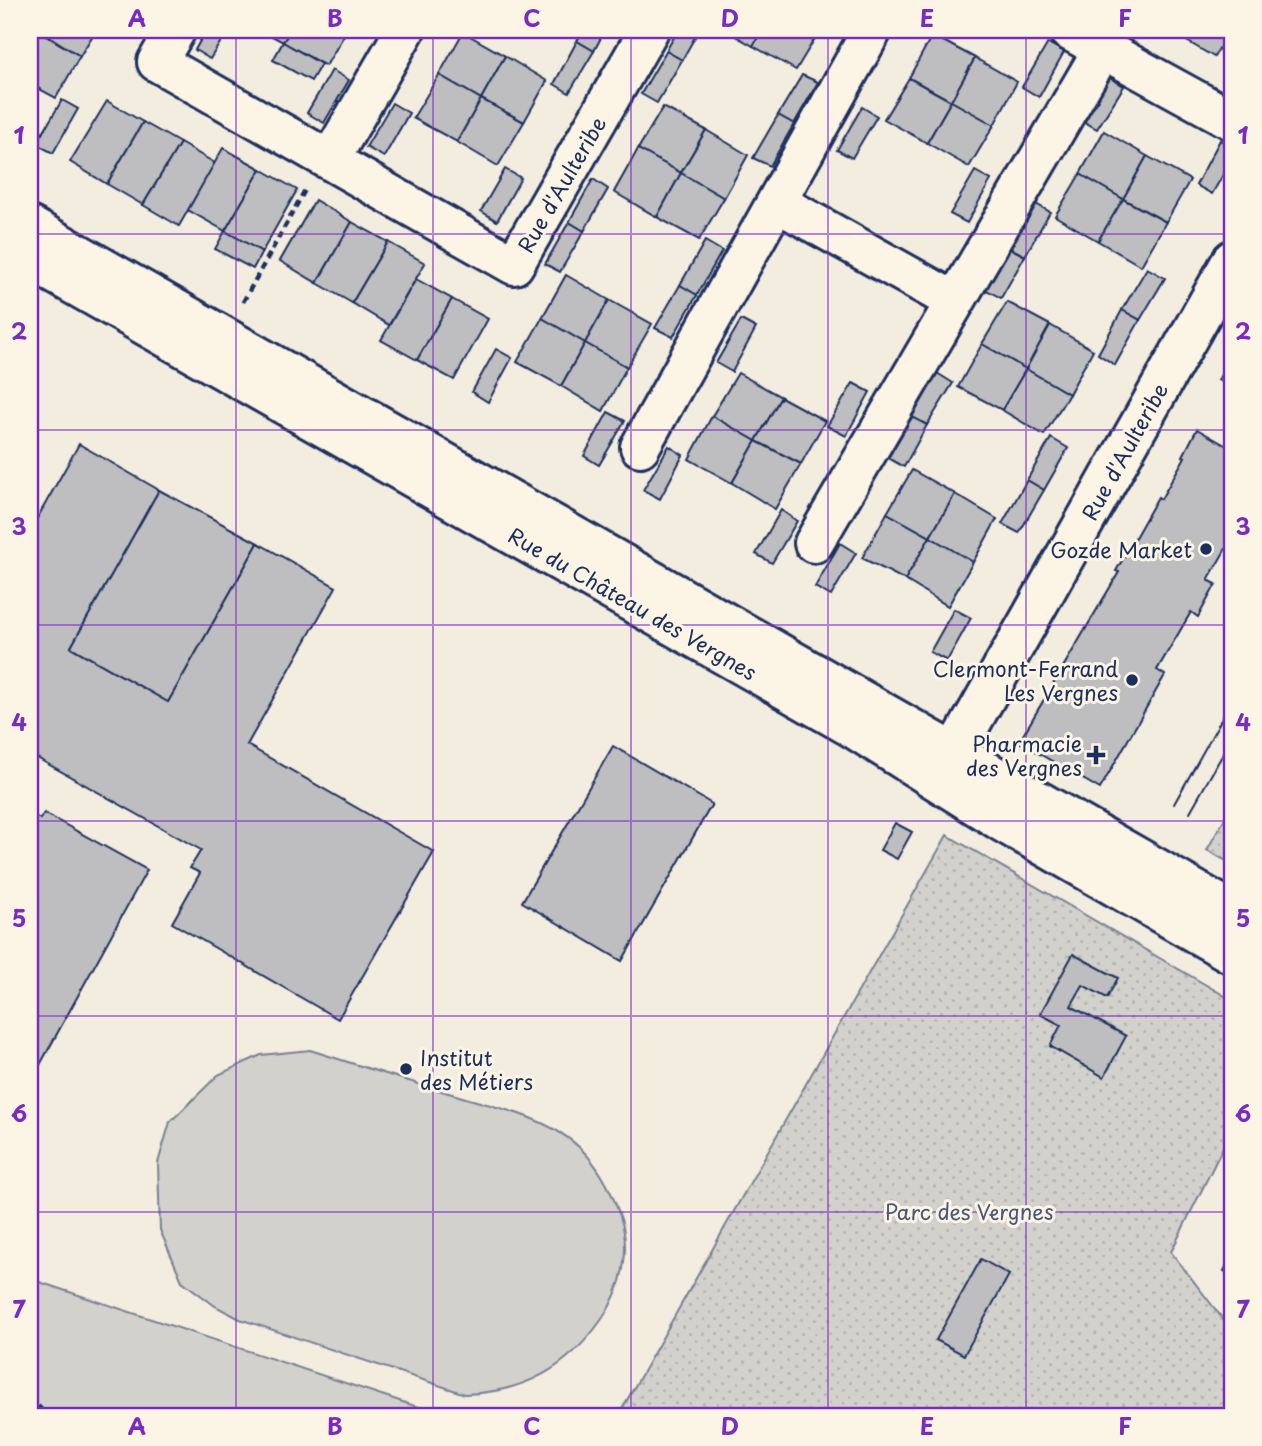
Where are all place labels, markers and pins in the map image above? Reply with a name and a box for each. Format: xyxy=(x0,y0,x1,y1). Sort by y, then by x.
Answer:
place label: Gozde Market xyxy=(1050,533,1192,565)
marker: Gozde Market xyxy=(1198,541,1214,557)
place label: Clermont-Ferrand Les Vergnes xyxy=(933,652,1118,708)
marker: Clermont-Ferrand Les Vergnes xyxy=(1124,672,1140,688)
place label: Pharmacie des Vergnes xyxy=(966,727,1082,783)
marker: Pharmacie des Vergnes xyxy=(1088,747,1104,763)
place label: Institut des Métiers xyxy=(420,1041,533,1097)
marker: Institut des Métiers xyxy=(398,1061,414,1077)

